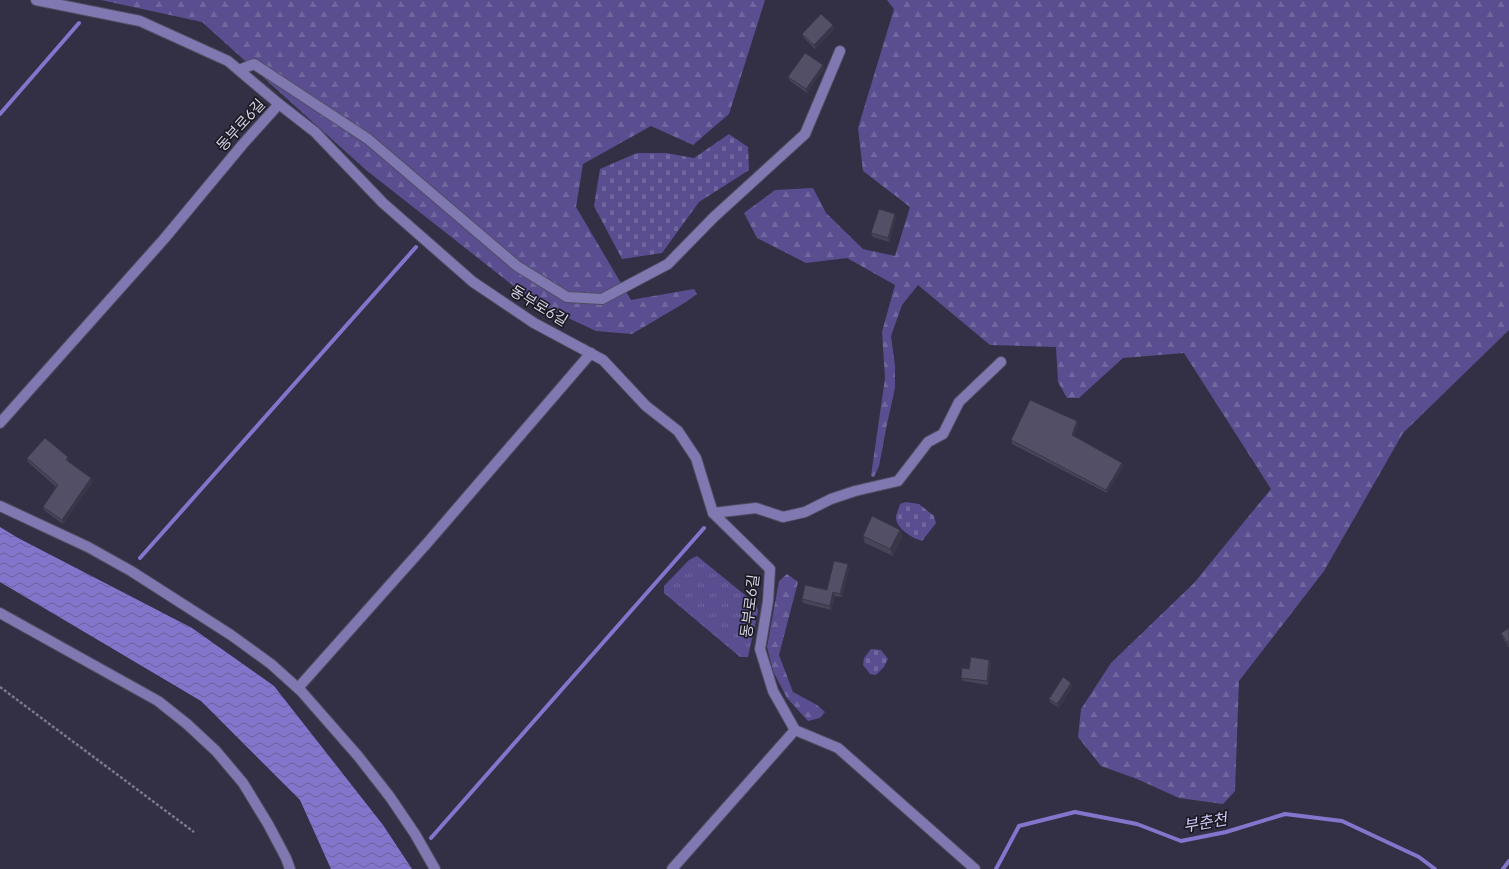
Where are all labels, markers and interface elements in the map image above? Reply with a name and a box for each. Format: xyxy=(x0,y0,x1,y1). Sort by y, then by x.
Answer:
street label: 동부로6길 xyxy=(211,94,271,156)
street label: 동부로6길 xyxy=(506,280,572,332)
street label: 동부로6길 xyxy=(735,573,765,639)
water label: 부춘천 xyxy=(1181,807,1231,838)

